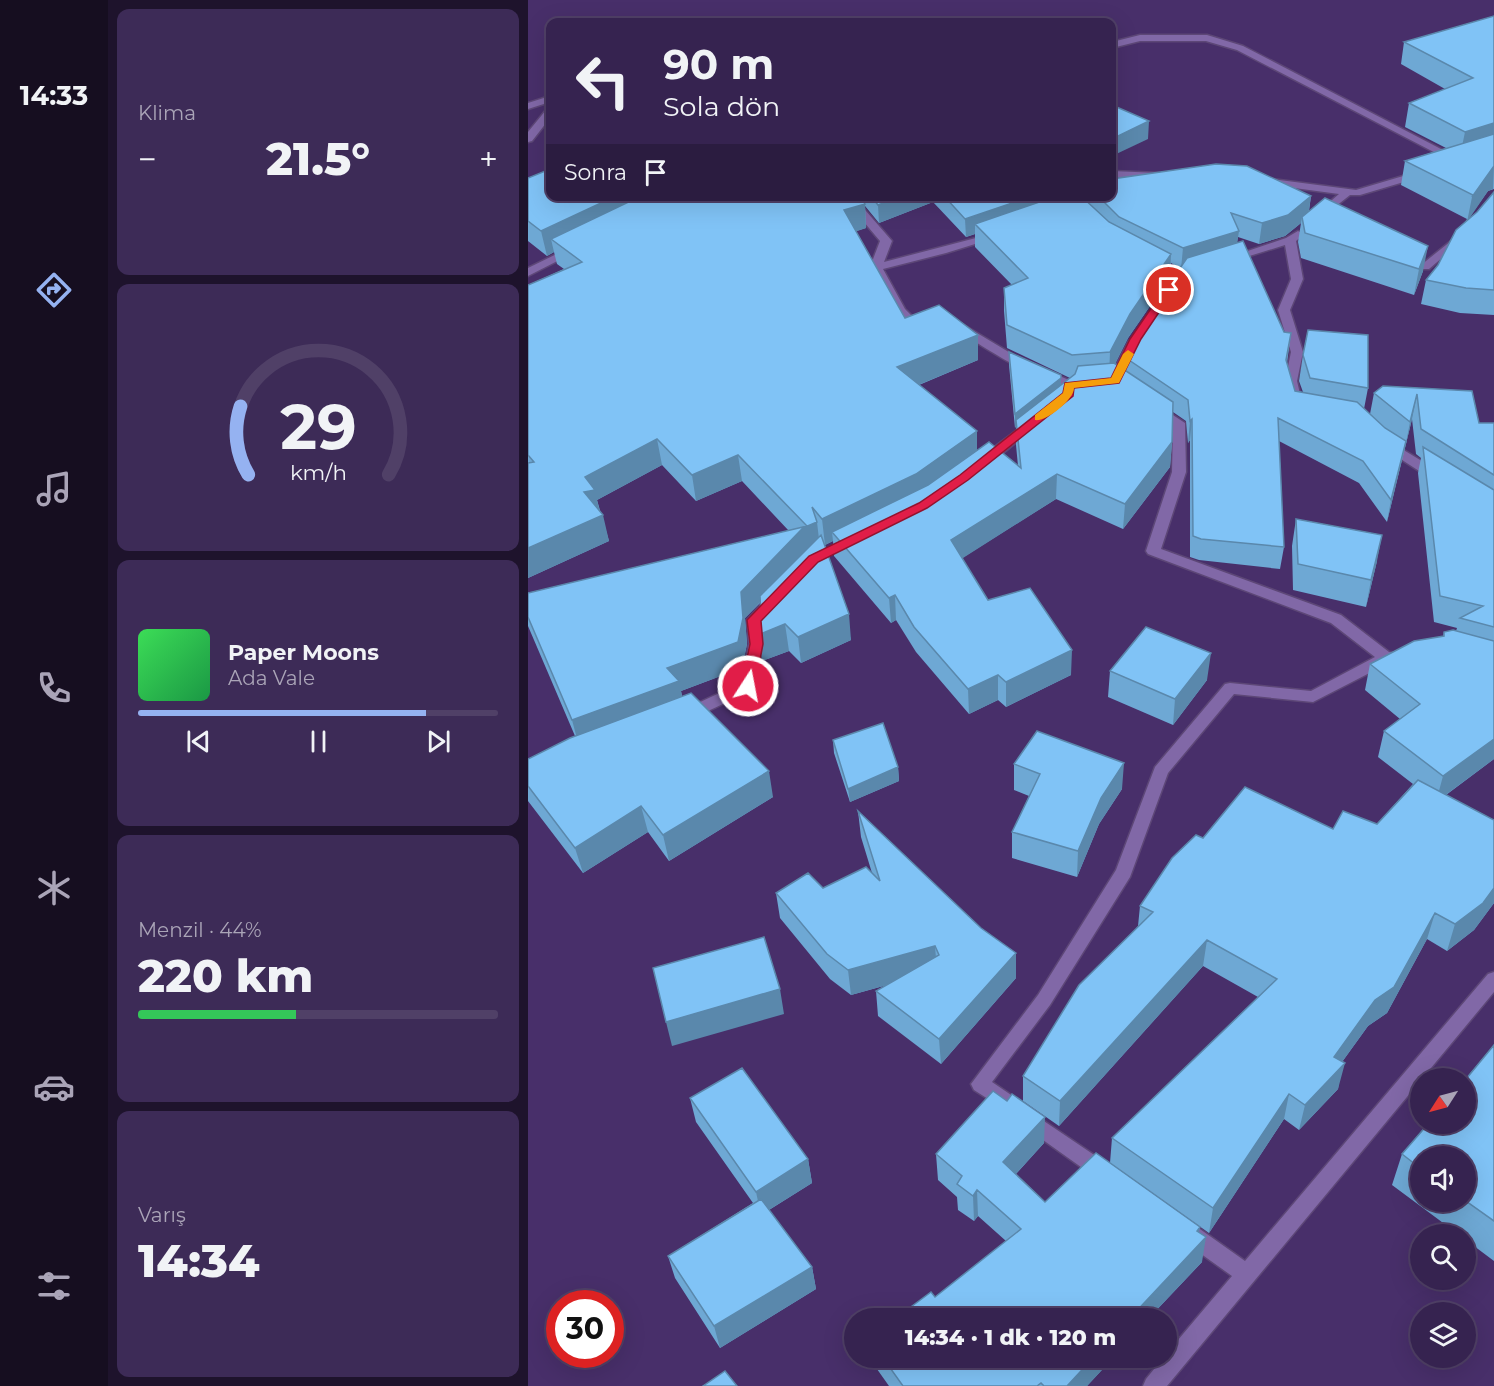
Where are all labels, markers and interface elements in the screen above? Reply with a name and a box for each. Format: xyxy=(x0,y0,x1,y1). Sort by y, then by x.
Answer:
text: 90 m xyxy=(663,38,774,90)
icon: left xyxy=(564,42,642,120)
text: 14:33 xyxy=(20,79,88,112)
text: Sola dön xyxy=(663,90,780,123)
text: Klima xyxy=(138,101,196,125)
text: 21.5° xyxy=(266,131,370,186)
text: − xyxy=(138,139,157,179)
text: + xyxy=(479,139,498,179)
icon: arrive xyxy=(639,156,672,189)
text: Sonra xyxy=(564,159,627,186)
pin xyxy=(1143,264,1194,315)
icon: directions xyxy=(33,269,75,311)
icon: arrive xyxy=(1152,273,1185,306)
text: 29 xyxy=(280,389,356,465)
text: km/h xyxy=(289,459,347,485)
icon: music xyxy=(33,468,75,510)
text: Paper Moons xyxy=(228,639,379,666)
position arrow xyxy=(716,654,780,718)
text: Ada Vale xyxy=(228,666,315,690)
icon: phone xyxy=(33,667,75,709)
icon: previous xyxy=(182,725,215,758)
icon: pause xyxy=(302,725,335,758)
icon: next xyxy=(422,725,455,758)
icon: climate xyxy=(33,867,75,909)
text: Menzil · 44% xyxy=(138,918,262,942)
text: 220 km xyxy=(138,948,313,1003)
icon: car xyxy=(33,1066,75,1108)
north arrow xyxy=(1410,1068,1476,1134)
map controls xyxy=(1410,1068,1476,1368)
button: sound xyxy=(1410,1146,1476,1212)
text: Varış xyxy=(138,1203,186,1227)
button: search xyxy=(1410,1224,1476,1290)
text: 14:34 xyxy=(138,1233,260,1288)
icon: filters xyxy=(33,1265,75,1307)
speed limit sign: 30 xyxy=(546,1290,624,1368)
button: layers xyxy=(1410,1302,1476,1368)
text: 14:34 · 1 dk · 120 m xyxy=(905,1324,1116,1351)

